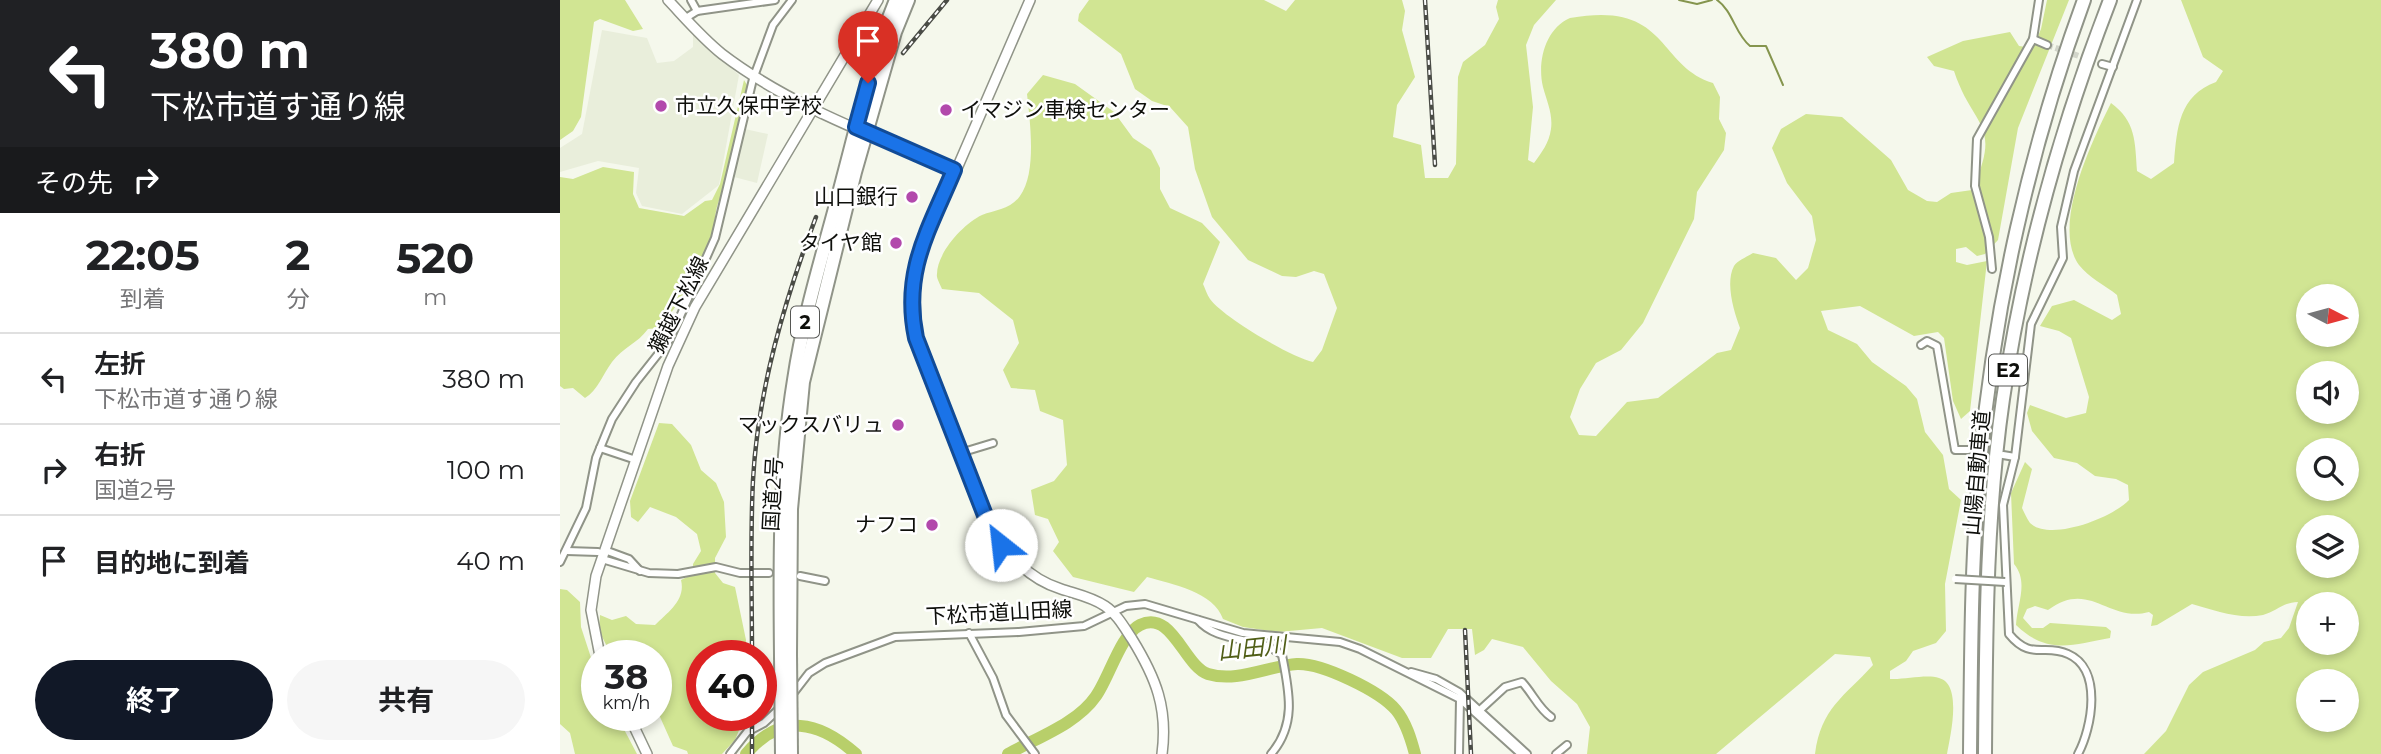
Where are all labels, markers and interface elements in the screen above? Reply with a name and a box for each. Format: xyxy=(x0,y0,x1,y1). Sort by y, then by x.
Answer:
pin xyxy=(838,11,898,83)
text: 380 m xyxy=(150,21,310,80)
icon: arrive xyxy=(849,22,887,60)
icon: left xyxy=(35,28,126,119)
text: 下松市道す通り線 xyxy=(150,87,406,126)
place label: 市立久保中学校 xyxy=(675,93,822,118)
place label: イマジン車検センター xyxy=(960,97,1170,122)
marker: 市立久保中学校 xyxy=(653,98,669,114)
marker: イマジン車検センター xyxy=(938,102,954,118)
icon: right xyxy=(127,161,165,199)
text: その先 xyxy=(35,167,113,199)
place label: 山口銀行 xyxy=(814,184,898,209)
marker: 山口銀行 xyxy=(904,189,920,205)
text: 22:05 xyxy=(86,229,200,281)
text: 2 xyxy=(286,229,310,281)
place label: タイヤ館 xyxy=(799,230,882,255)
text: 520 xyxy=(396,232,474,284)
marker: タイヤ館 xyxy=(888,235,904,251)
street label: 獺越下松線 xyxy=(644,252,714,357)
text: m xyxy=(423,283,447,311)
north arrow xyxy=(2296,284,2359,346)
map controls xyxy=(2296,284,2359,732)
text: 到着 xyxy=(120,285,166,313)
text: 分 xyxy=(287,285,310,313)
road number: 2 xyxy=(791,306,819,338)
text: 左折 xyxy=(94,348,146,380)
road number: E2 xyxy=(1989,354,2027,386)
icon: left xyxy=(35,360,73,398)
button: sound xyxy=(2296,361,2359,424)
text: 380 m xyxy=(442,363,525,395)
text: 下松市道す通り線 xyxy=(94,385,278,413)
street label: 山陽自動車道 xyxy=(1959,409,1994,537)
place label: マックスバリュ xyxy=(738,412,884,437)
marker: マックスバリュ xyxy=(890,417,906,433)
button: search xyxy=(2296,438,2359,501)
text: 右折 xyxy=(94,439,146,471)
icon: right xyxy=(35,451,73,489)
text: 100 m xyxy=(447,454,525,486)
street label: 国道2号 xyxy=(758,456,787,532)
text: 国道2号 xyxy=(94,476,176,504)
position arrow xyxy=(964,508,1038,582)
place label: ナフコ xyxy=(855,512,918,537)
button: layers xyxy=(2296,515,2359,578)
marker: ナフコ xyxy=(924,517,940,533)
icon: arrive xyxy=(35,542,73,580)
text: 40 m xyxy=(456,545,525,577)
text: 目的地に到着 xyxy=(94,547,250,579)
button: + xyxy=(2296,592,2359,655)
street label: 下松市道山田線 xyxy=(925,596,1073,629)
water label: 山田川 xyxy=(1216,630,1291,666)
speed limit sign: 40 xyxy=(686,640,777,731)
text: 38 xyxy=(605,655,648,698)
button: 終了 xyxy=(35,660,273,740)
button: 共有 xyxy=(287,660,525,740)
button: − xyxy=(2296,669,2359,732)
text: km/h xyxy=(602,692,651,714)

